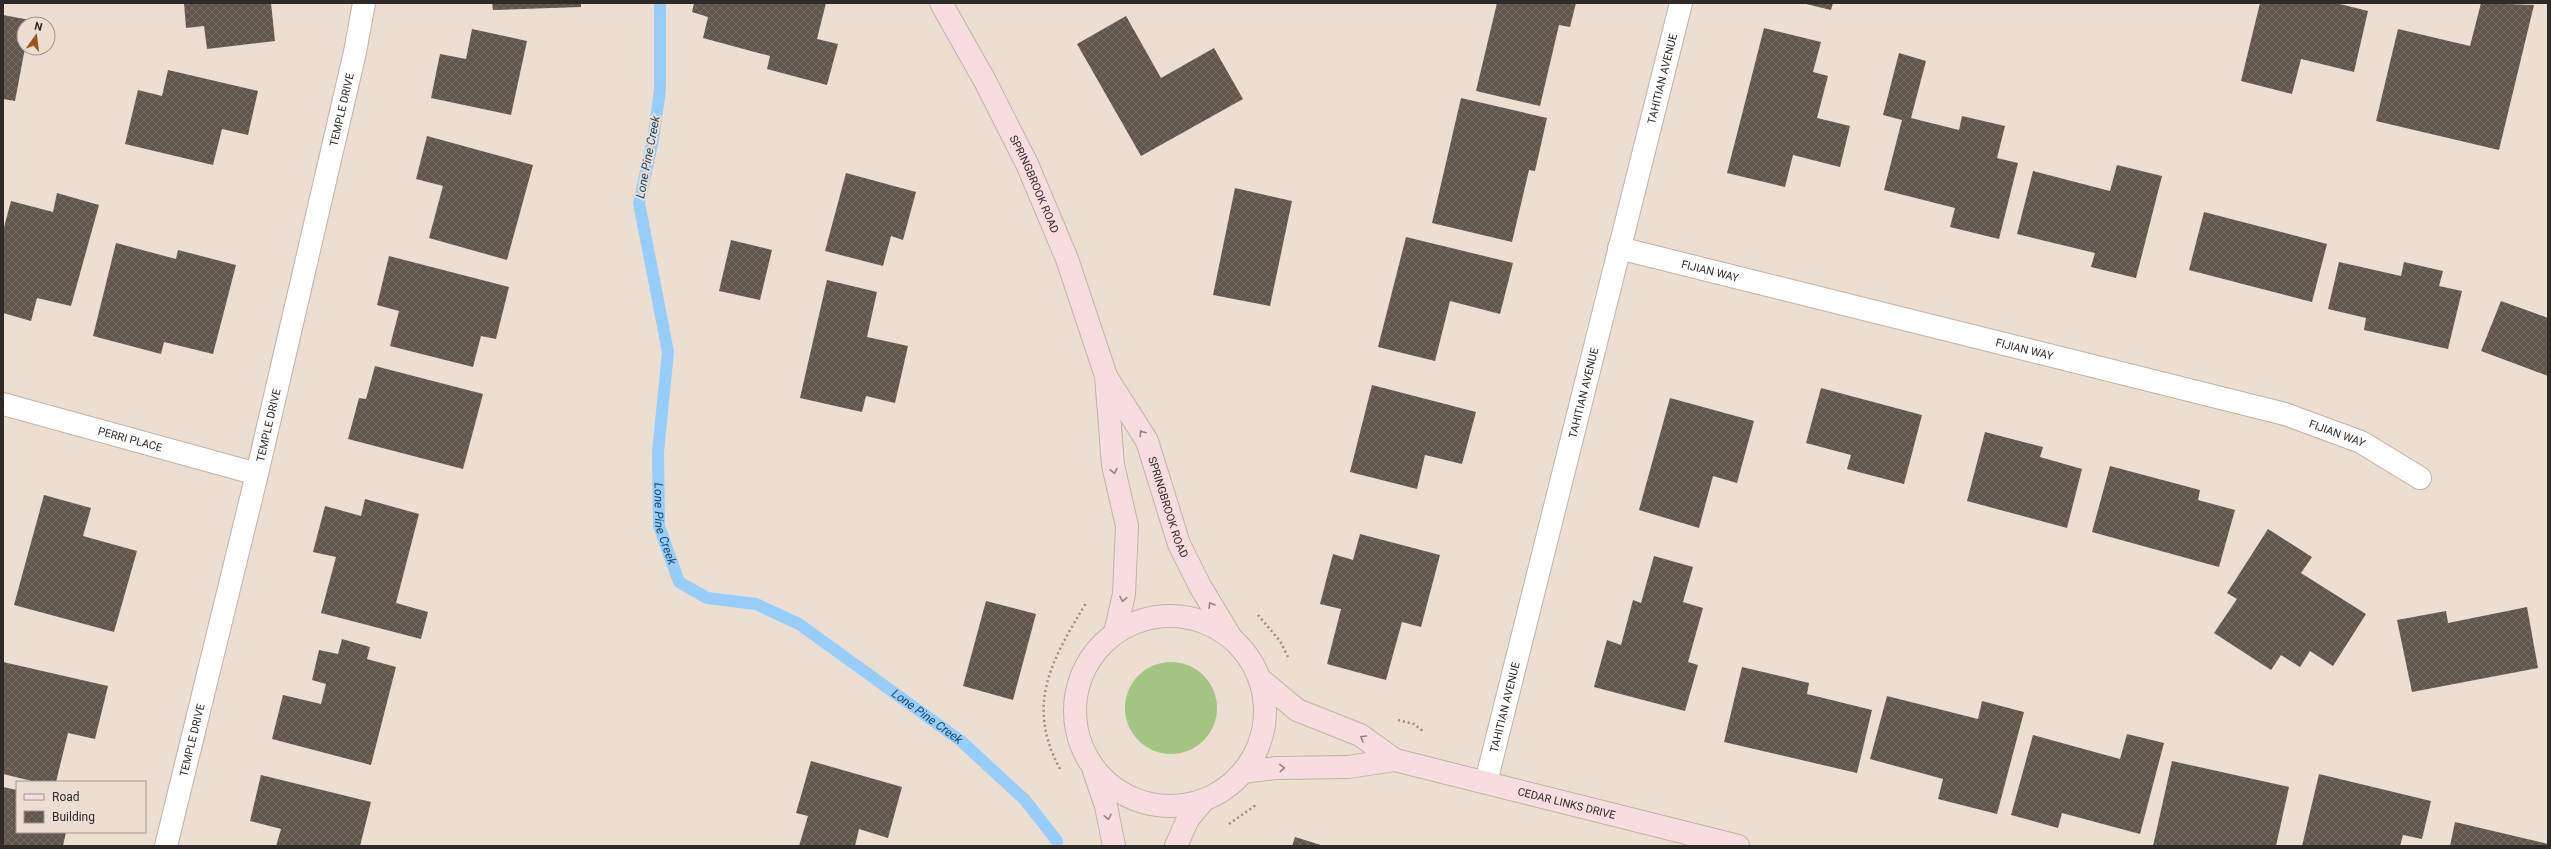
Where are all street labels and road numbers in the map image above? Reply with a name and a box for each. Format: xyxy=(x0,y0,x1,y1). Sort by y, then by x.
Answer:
street label: TAHITIAN AVENUE xyxy=(1645,32,1680,125)
street label: TEMPLE DRIVE xyxy=(327,72,357,148)
street label: SPRINGBROOK ROAD xyxy=(1007,133,1061,235)
street label: FIJIAN WAY xyxy=(1680,258,1741,285)
street label: FIJIAN WAY xyxy=(1994,336,2055,363)
street label: TAHITIAN AVENUE xyxy=(1566,347,1601,440)
street label: TEMPLE DRIVE xyxy=(254,388,284,463)
street label: FIJIAN WAY xyxy=(2307,417,2368,450)
street label: PERRI PLACE xyxy=(97,425,164,455)
street label: SPRINGBROOK ROAD xyxy=(1145,455,1191,560)
street label: TAHITIAN AVENUE xyxy=(1488,661,1523,754)
street label: TEMPLE DRIVE xyxy=(177,702,208,778)
street label: CEDAR LINKS DRIVE xyxy=(1516,785,1617,822)

